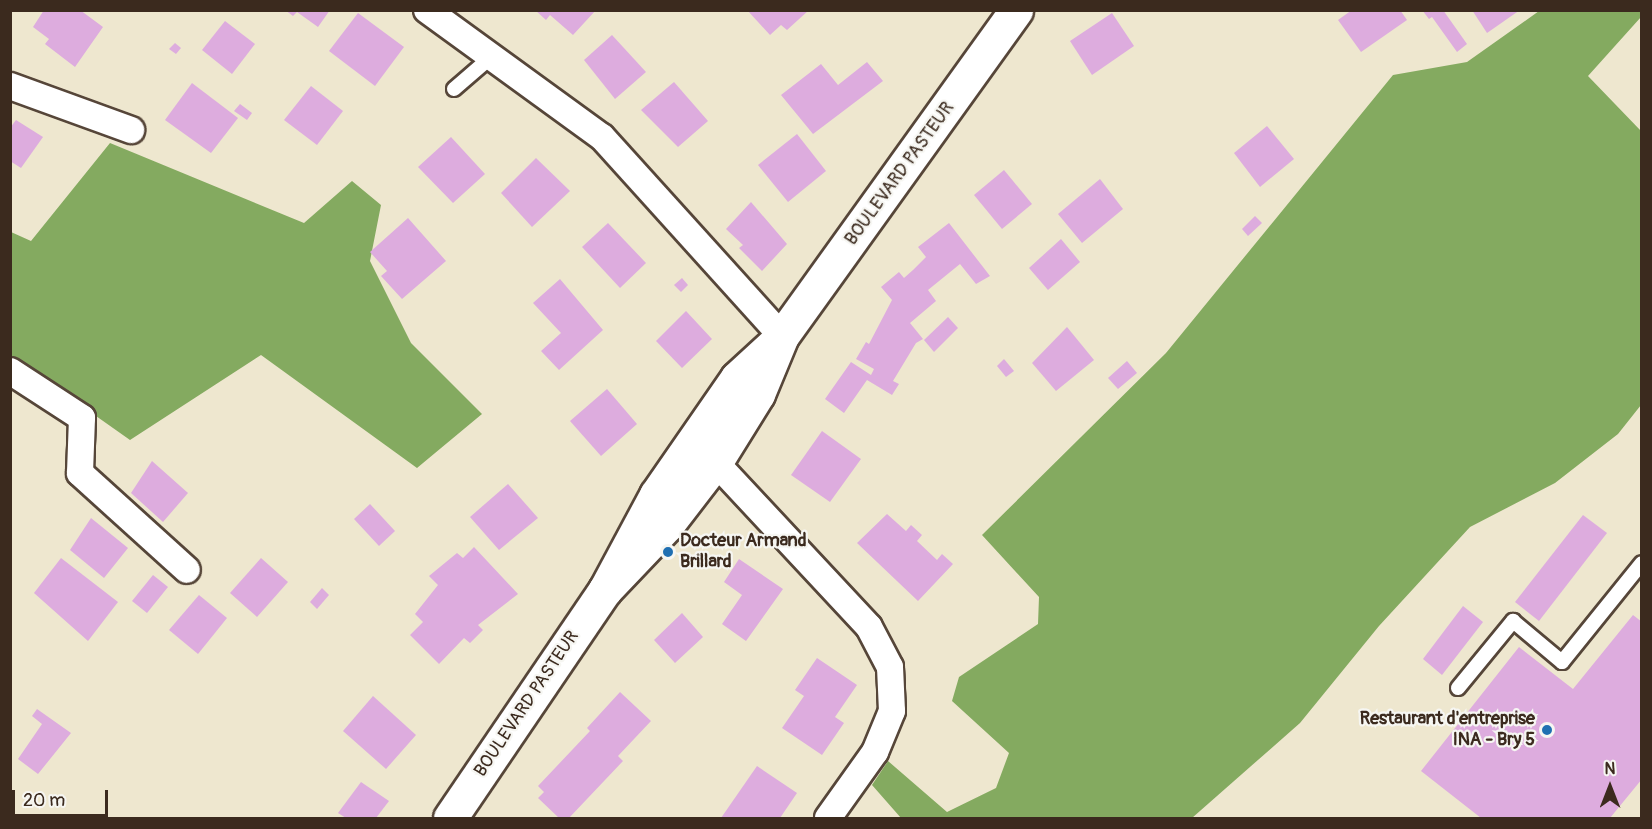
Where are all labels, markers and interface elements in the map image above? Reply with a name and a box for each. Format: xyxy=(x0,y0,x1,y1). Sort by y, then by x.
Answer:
street label: BOULEVARD PASTEUR xyxy=(841,98,959,250)
place label: Docteur Armand Brillard xyxy=(680,531,807,574)
marker: Docteur Armand Brillard xyxy=(661,545,675,559)
street label: BOULEVARD PASTEUR xyxy=(470,627,584,781)
place label: Restaurant d'entreprise INA - Bry 5 xyxy=(1360,709,1535,752)
marker: Restaurant d'entreprise INA - Bry 5 xyxy=(1540,723,1554,737)
north arrow xyxy=(1580,757,1640,817)
text: N xyxy=(1605,759,1615,779)
scale bar xyxy=(15,778,111,816)
text: 20 m xyxy=(23,789,65,812)

